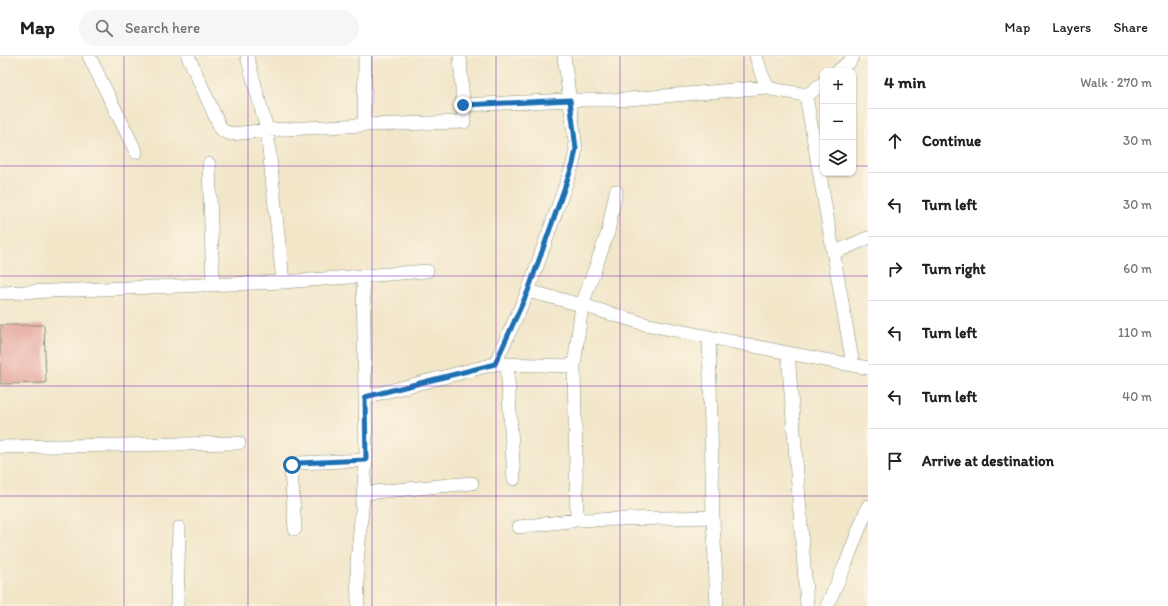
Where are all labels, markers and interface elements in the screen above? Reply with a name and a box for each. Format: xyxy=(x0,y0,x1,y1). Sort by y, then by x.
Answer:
search box xyxy=(79,10,359,46)
text: Map xyxy=(20,16,55,39)
icon: search xyxy=(93,17,115,39)
text: Search here xyxy=(125,19,200,37)
text: Map xyxy=(1005,19,1030,36)
text: Layers xyxy=(1052,19,1091,36)
text: Share xyxy=(1113,19,1148,36)
map controls xyxy=(820,68,856,176)
button: + xyxy=(820,68,856,104)
text: 4 min xyxy=(884,72,926,92)
text: Walk · 270 m xyxy=(1080,75,1152,90)
route end xyxy=(454,96,472,114)
button: − xyxy=(820,104,856,140)
icon: ahead xyxy=(884,130,906,152)
text: Continue xyxy=(922,132,981,150)
text: 30 m xyxy=(1123,133,1152,148)
button: layers xyxy=(820,140,856,176)
icon: left xyxy=(884,194,906,216)
text: Turn left xyxy=(922,196,977,214)
text: 30 m xyxy=(1123,197,1152,212)
icon: right xyxy=(884,258,906,280)
text: Turn right xyxy=(922,260,986,278)
text: 60 m xyxy=(1123,261,1152,276)
icon: left xyxy=(884,322,906,344)
text: Turn left xyxy=(922,324,977,342)
text: 110 m xyxy=(1118,325,1152,340)
icon: left xyxy=(884,386,906,408)
text: Turn left xyxy=(922,388,977,406)
text: 40 m xyxy=(1122,389,1152,404)
icon: arrive xyxy=(884,450,906,472)
text: Arrive at destination xyxy=(922,452,1054,470)
route start xyxy=(283,456,301,474)

